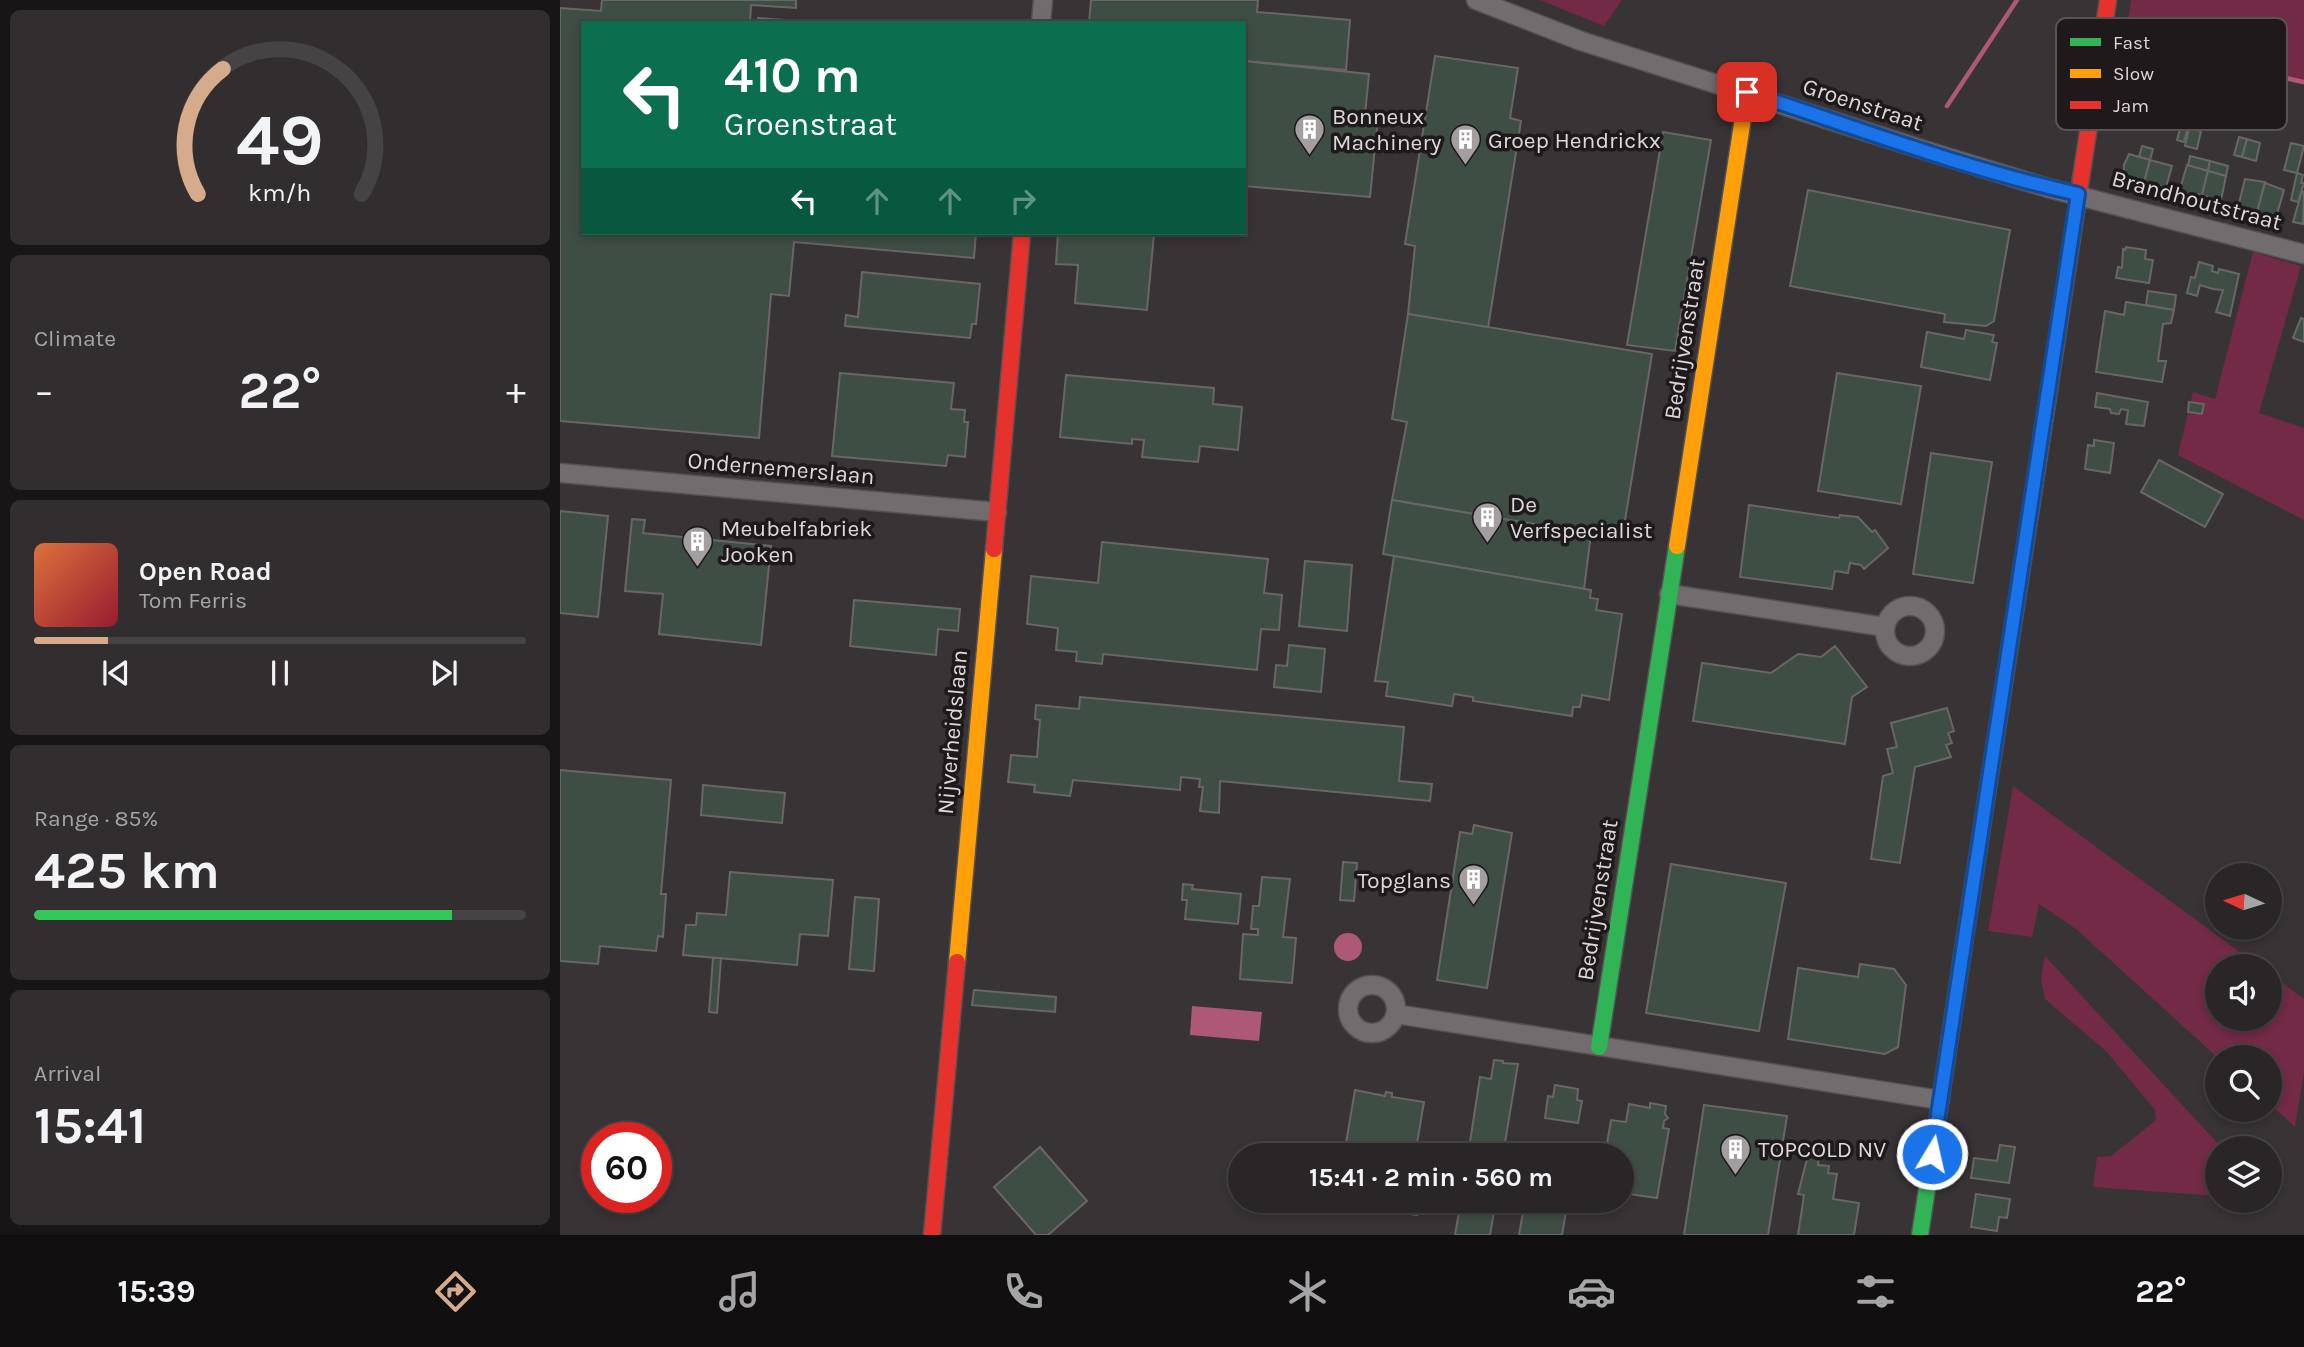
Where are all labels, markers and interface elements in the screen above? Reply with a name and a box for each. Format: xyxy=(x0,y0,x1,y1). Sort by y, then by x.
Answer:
legend xyxy=(2056,18,2287,130)
text: Fast xyxy=(2113,32,2150,54)
text: 410 m xyxy=(724,47,861,104)
icon: left xyxy=(609,49,700,140)
pin xyxy=(1717,62,1777,122)
text: Slow xyxy=(2113,63,2154,85)
street label: Groenstraat xyxy=(1800,72,1927,137)
icon: arrive xyxy=(1728,73,1766,111)
text: Jam xyxy=(2113,95,2149,117)
text: 49 xyxy=(236,97,324,182)
place label: Bonneux Machinery xyxy=(1332,103,1442,156)
text: Groenstraat xyxy=(724,106,897,143)
building icon: Bonneux Machinery xyxy=(1292,112,1326,156)
building icon: Groep Hendrickx xyxy=(1448,123,1482,167)
place label: Groep Hendrickx xyxy=(1488,127,1661,154)
street label: Brandhoutstraat xyxy=(2109,165,2285,236)
text: km/h xyxy=(248,177,312,206)
icon: left xyxy=(785,182,823,220)
icon: ahead xyxy=(858,182,896,220)
icon: ahead xyxy=(931,182,969,220)
icon: right xyxy=(1004,182,1042,220)
street label: Bedrijvenstraat xyxy=(1658,256,1711,421)
text: Climate xyxy=(34,325,116,352)
text: 22° xyxy=(238,360,322,421)
text: − xyxy=(34,369,54,414)
text: + xyxy=(506,369,526,414)
street label: Ondernemerslaan xyxy=(686,447,876,490)
place label: De Verfspecialist xyxy=(1510,491,1653,544)
building icon: De Verfspecialist xyxy=(1470,500,1504,544)
place label: Meubelfabriek Jooken xyxy=(721,515,872,568)
building icon: Meubelfabriek Jooken xyxy=(681,524,715,568)
text: Open Road xyxy=(139,556,272,587)
text: Tom Ferris xyxy=(139,587,247,614)
street label: Nijverheidslaan xyxy=(932,648,973,816)
icon: previous xyxy=(97,654,135,692)
icon: pause xyxy=(261,654,299,692)
icon: next xyxy=(425,654,463,692)
text: Range · 85% xyxy=(34,805,158,832)
street label: Bedrijvenstraat xyxy=(1571,817,1624,982)
text: 425 km xyxy=(34,840,220,901)
building icon: Topglans xyxy=(1457,863,1491,907)
north arrow xyxy=(2205,863,2282,940)
map controls xyxy=(2205,863,2282,1213)
place label: Topglans xyxy=(1357,867,1451,894)
button: sound xyxy=(2205,954,2282,1031)
button: search xyxy=(2205,1045,2282,1122)
text: Arrival xyxy=(34,1060,101,1087)
text: 15:41 xyxy=(34,1095,146,1156)
position arrow xyxy=(1895,1117,1969,1191)
speed limit sign: 60 xyxy=(581,1122,672,1213)
building icon: TOPCOLD NV xyxy=(1718,1132,1752,1176)
place label: TOPCOLD NV xyxy=(1758,1136,1886,1163)
button: layers xyxy=(2205,1136,2282,1213)
text: 15:41 · 2 min · 560 m xyxy=(1309,1162,1553,1193)
icon: directions xyxy=(431,1267,480,1316)
icon: music xyxy=(715,1267,764,1316)
icon: phone xyxy=(999,1267,1048,1316)
icon: climate xyxy=(1283,1267,1332,1316)
icon: car xyxy=(1567,1267,1616,1316)
icon: filters xyxy=(1851,1267,1900,1316)
text: 15:39 xyxy=(118,1273,196,1310)
text: 22° xyxy=(2135,1273,2186,1310)

